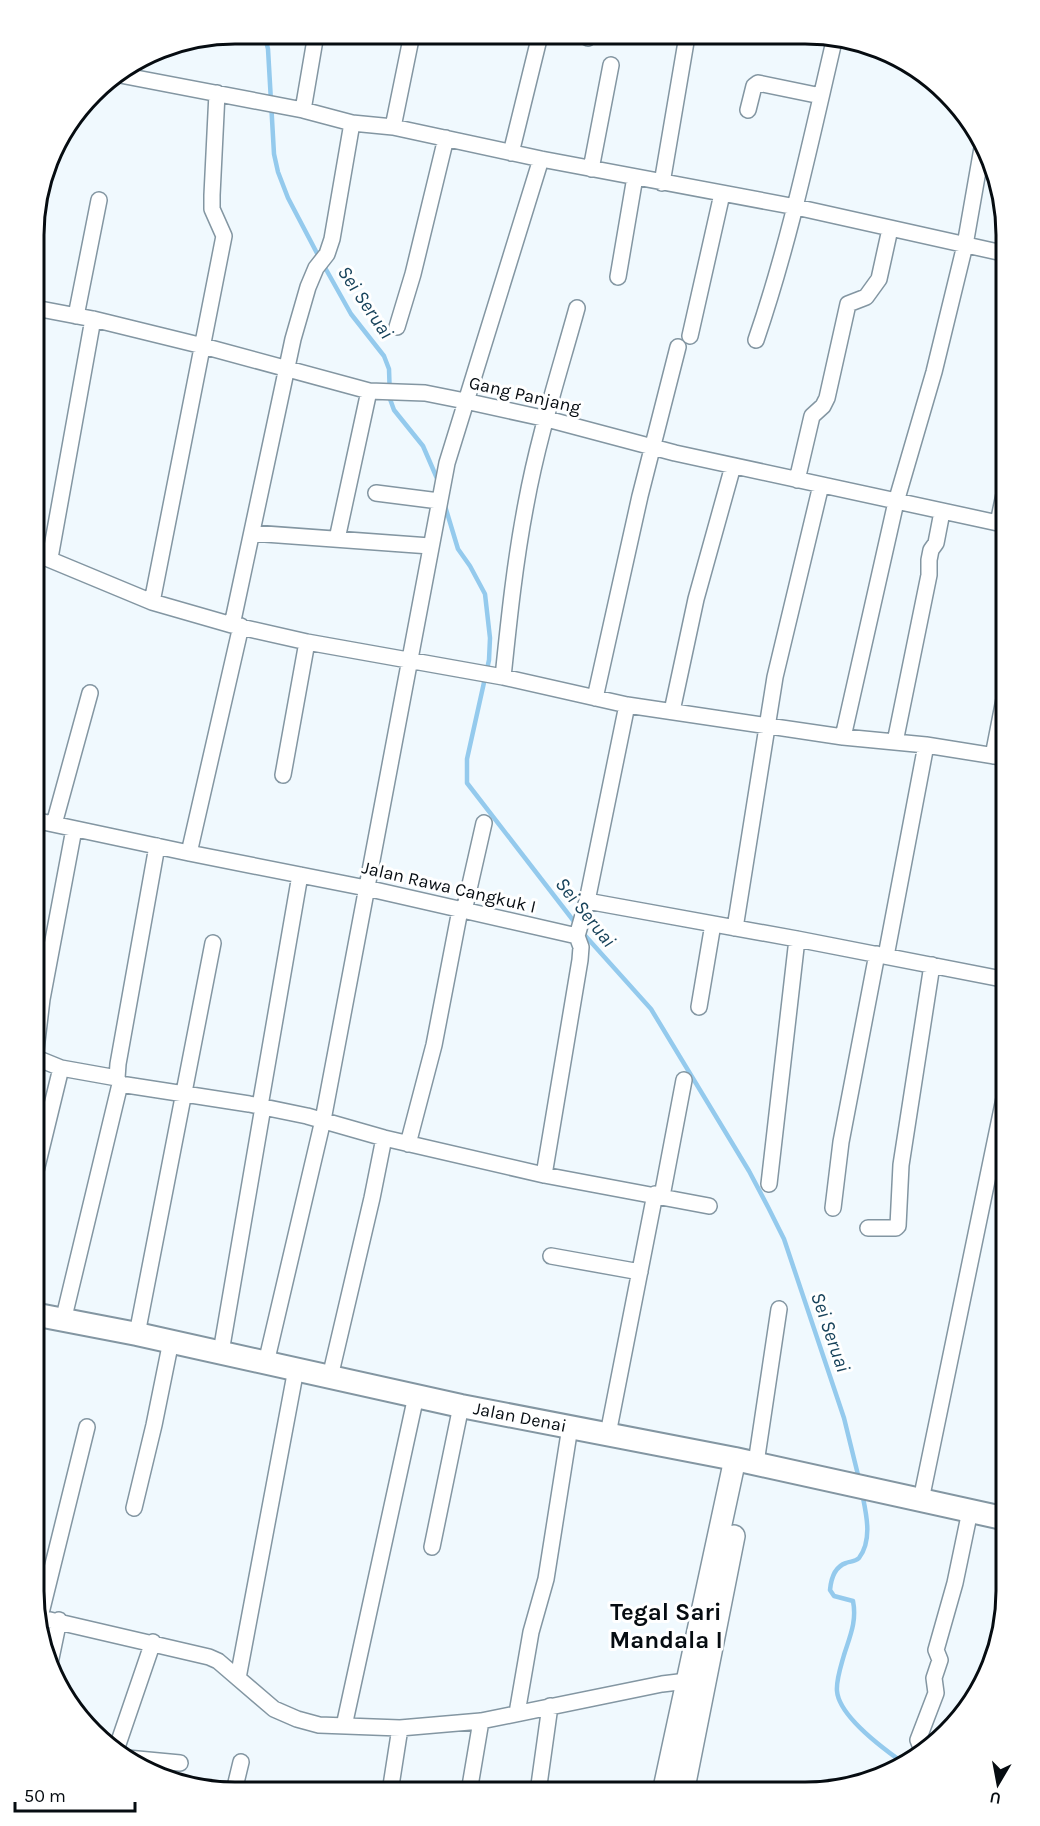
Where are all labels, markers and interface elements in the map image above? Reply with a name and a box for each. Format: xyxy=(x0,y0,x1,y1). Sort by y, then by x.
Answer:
water label: Sei Seruai xyxy=(333,261,398,343)
street label: Gang Panjang xyxy=(467,371,583,419)
street label: Jalan Rawa Cangkuk I xyxy=(360,856,538,918)
water label: Sei Seruai xyxy=(551,873,621,952)
water label: Sei Seruai xyxy=(806,1289,855,1375)
street label: Jalan Denai xyxy=(472,1397,568,1437)
district label: Tegal Sari Mandala I xyxy=(609,1598,723,1654)
north arrow xyxy=(968,1754,1028,1814)
scale bar xyxy=(15,1775,135,1813)
text: 50 m xyxy=(24,1785,66,1807)
text: U xyxy=(988,1788,1003,1809)

